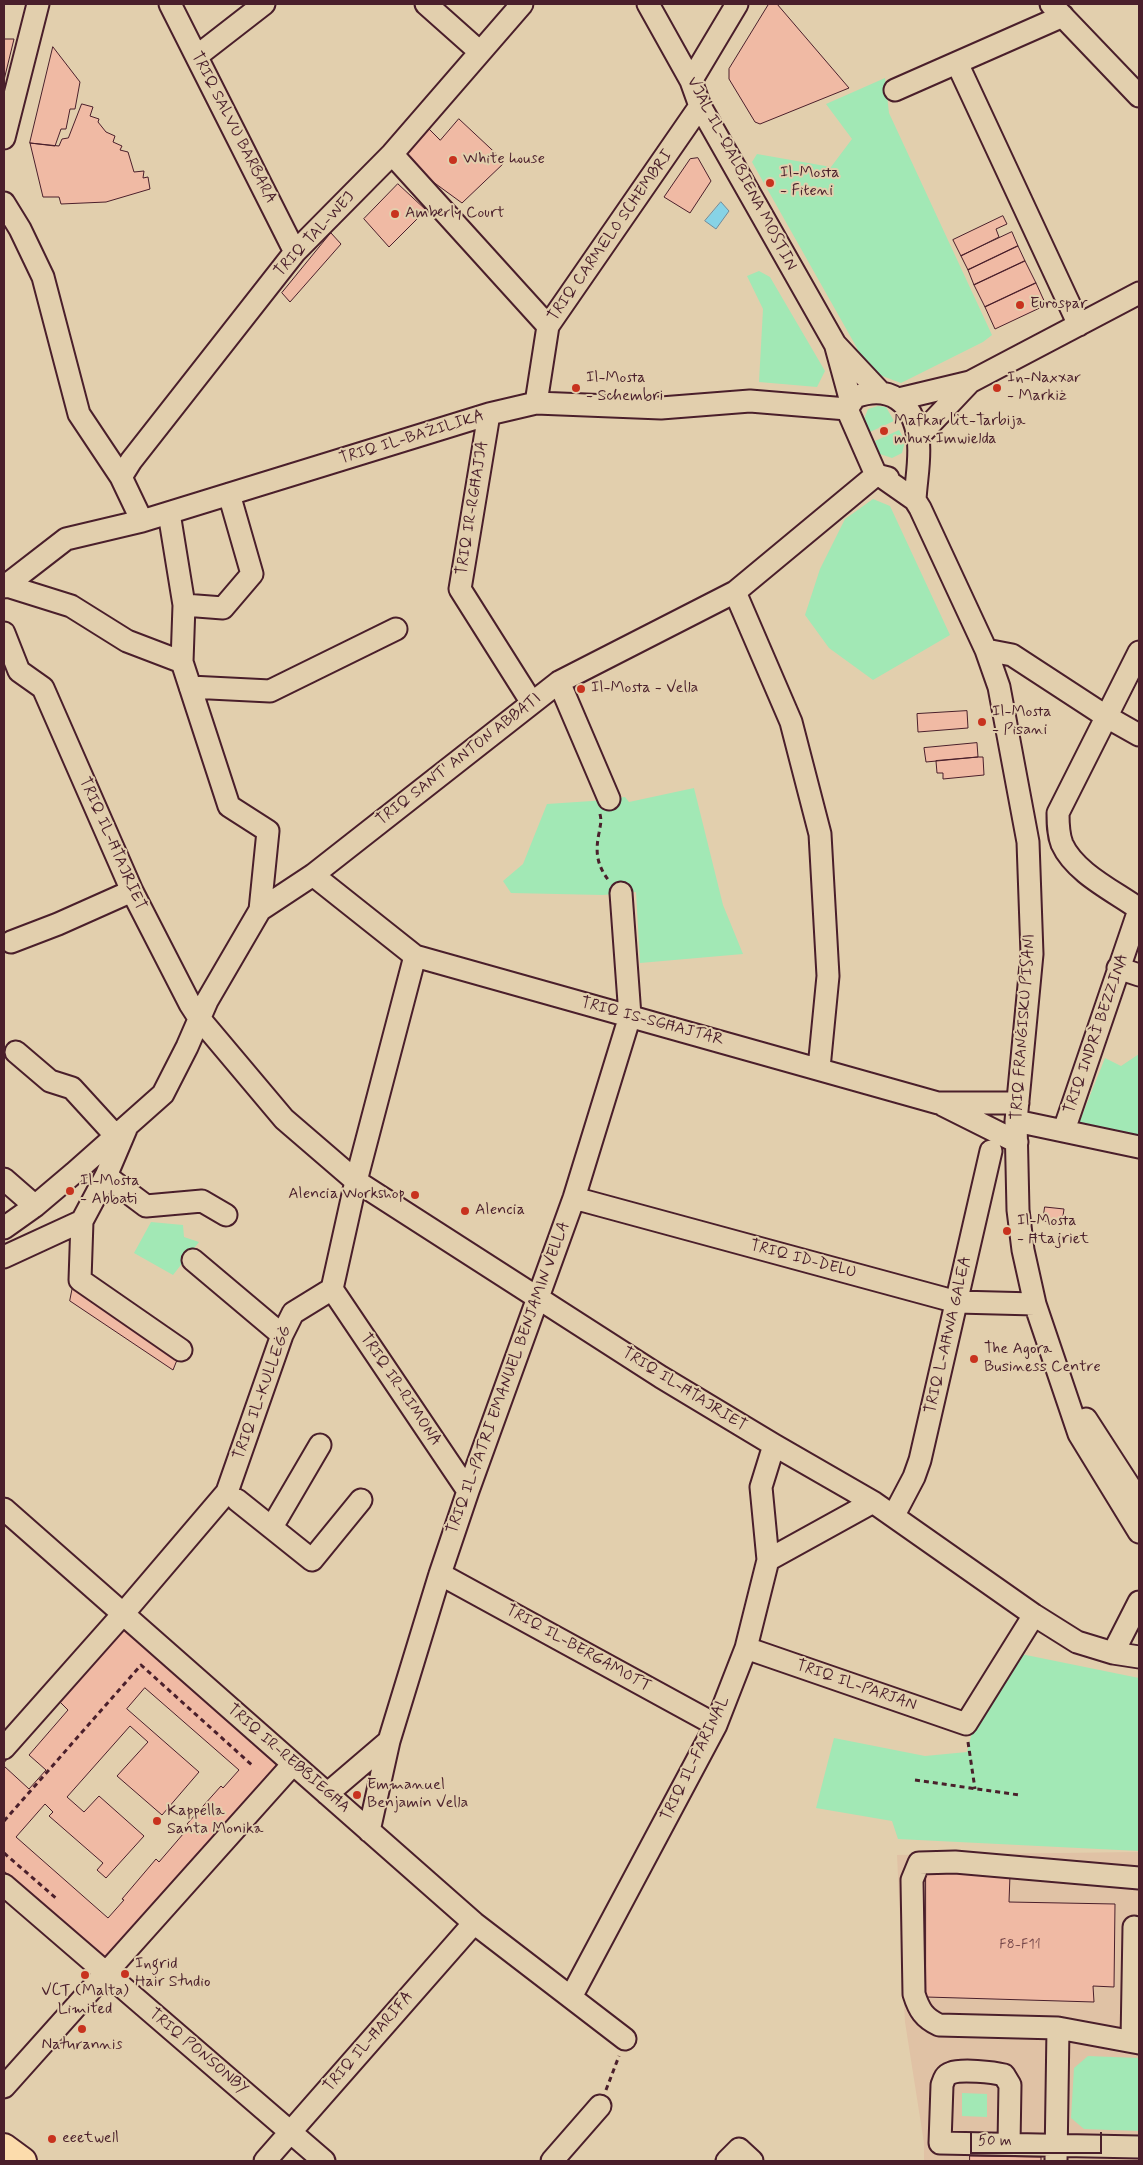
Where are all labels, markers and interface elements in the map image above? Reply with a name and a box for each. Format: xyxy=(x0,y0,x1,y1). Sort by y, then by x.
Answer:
street label: TRIQ SALVU BARBARA xyxy=(186,49,280,207)
street label: VJAL IL-QALBIENA MOSTIN xyxy=(682,74,800,274)
street label: TRIQ CARMELO SCHEMBRI xyxy=(544,147,678,325)
place label: White house xyxy=(463,150,545,170)
marker: White house xyxy=(447,154,459,166)
place label: Il-Mosta - Fiteni xyxy=(780,164,839,202)
marker: Il-Mosta - Fiteni xyxy=(764,177,776,189)
street label: TRIQ TAL-WEJ xyxy=(271,188,359,282)
place label: Amberly Court xyxy=(405,204,504,224)
marker: Amberly Court xyxy=(389,208,401,220)
place label: Eurospar xyxy=(1030,295,1087,315)
marker: Eurospar xyxy=(1014,299,1026,311)
place label: Il-Mosta - Schembri xyxy=(586,369,663,407)
place label: In-Naxxar - Markiż xyxy=(1007,369,1081,407)
marker: Il-Mosta - Schembri xyxy=(570,382,582,394)
marker: In-Naxxar - Markiż xyxy=(991,382,1003,394)
street label: TRIQ IL-BAŻILIKA xyxy=(337,407,487,469)
place label: Mafkar lit-Tarbija mhux Imwielda xyxy=(894,412,1025,450)
marker: Mafkar lit-Tarbija mhux Imwielda xyxy=(878,425,890,437)
street label: TRIQ IR-RGĦAJJA xyxy=(453,439,493,577)
place label: Il-Mosta - Vella xyxy=(591,679,698,699)
marker: Il-Mosta - Vella xyxy=(575,683,587,695)
street label: TRIQ SANT' ANTON ABBATI xyxy=(373,690,545,830)
place label: Il-Mosta - Pisani xyxy=(992,703,1051,741)
marker: Il-Mosta - Pisani xyxy=(976,716,988,728)
street label: TRIQ IL-ĦTAJRIET xyxy=(74,775,150,913)
street label: TRIQ FRANĠISKU PISANI xyxy=(1008,933,1040,1121)
street label: TRIQ INDRÌ BEZZINA xyxy=(1061,952,1133,1116)
street label: TRIQ IS-SGĦAJTAR xyxy=(578,994,726,1050)
place label: Il-Mosta - Abbati xyxy=(80,1172,139,1210)
marker: Il-Mosta - Abbati xyxy=(64,1185,76,1197)
place label: Alencia Workshop xyxy=(288,1185,405,1205)
marker: Alencia Workshop xyxy=(409,1189,421,1201)
place label: Alencia xyxy=(475,1201,525,1221)
marker: Alencia xyxy=(459,1205,471,1217)
place label: Il-Mosta - Ħtajriet xyxy=(1017,1212,1089,1250)
street label: TRIQ IL-PATRI EMANUEL BENJAMIN VELLA xyxy=(443,1219,575,1537)
marker: Il-Mosta - Ħtajriet xyxy=(1001,1225,1013,1237)
street label: TRIQ ID-DELU xyxy=(748,1237,858,1283)
street label: TRIQ L-AĦWA GALEA xyxy=(922,1254,976,1416)
street label: TRIQ IL-KULLEĠĠ xyxy=(230,1323,296,1463)
street label: TRIQ IR-RIMONA xyxy=(355,1330,445,1450)
place label: The Agora Business Centre xyxy=(984,1340,1101,1378)
street label: TRIQ IL-ĦTAJRIET xyxy=(618,1344,750,1436)
marker: The Agora Business Centre xyxy=(968,1353,980,1365)
street label: TRIQ IL-BERGAMOTT xyxy=(502,1601,654,1697)
street label: TRIQ IL-PARJAN xyxy=(793,1656,919,1716)
street label: TRIQ IL-FARINAL xyxy=(657,1693,735,1825)
street label: TRIQ IR-REBBIEGĦA xyxy=(223,1700,353,1818)
place label: Emmanuel Benjamin Vella xyxy=(367,1776,468,1814)
marker: Emmanuel Benjamin Vella xyxy=(351,1789,363,1801)
place label: Kappella Santa Monika xyxy=(167,1802,263,1840)
marker: Kappella Santa Monika xyxy=(151,1815,163,1827)
house number: F8-F11 xyxy=(999,1937,1041,1953)
place label: Ingrid Hair Studio xyxy=(135,1955,210,1993)
marker: Ingrid Hair Studio xyxy=(119,1968,131,1980)
marker: VCT (Malta) Limited xyxy=(79,1969,91,1981)
place label: VCT (Malta) Limited xyxy=(41,1982,129,2020)
street label: TRIQ IL-ĦARIFA xyxy=(320,1988,418,2096)
street label: TRIQ PONSONBY xyxy=(144,2005,252,2099)
marker: Naturannis xyxy=(76,2023,88,2035)
place label: Naturannis xyxy=(42,2036,122,2056)
scale bar xyxy=(973,2122,1106,2154)
place label: eeetwell xyxy=(62,2129,119,2149)
text: 50 m xyxy=(978,2131,1012,2151)
marker: eeetwell xyxy=(46,2133,58,2145)

